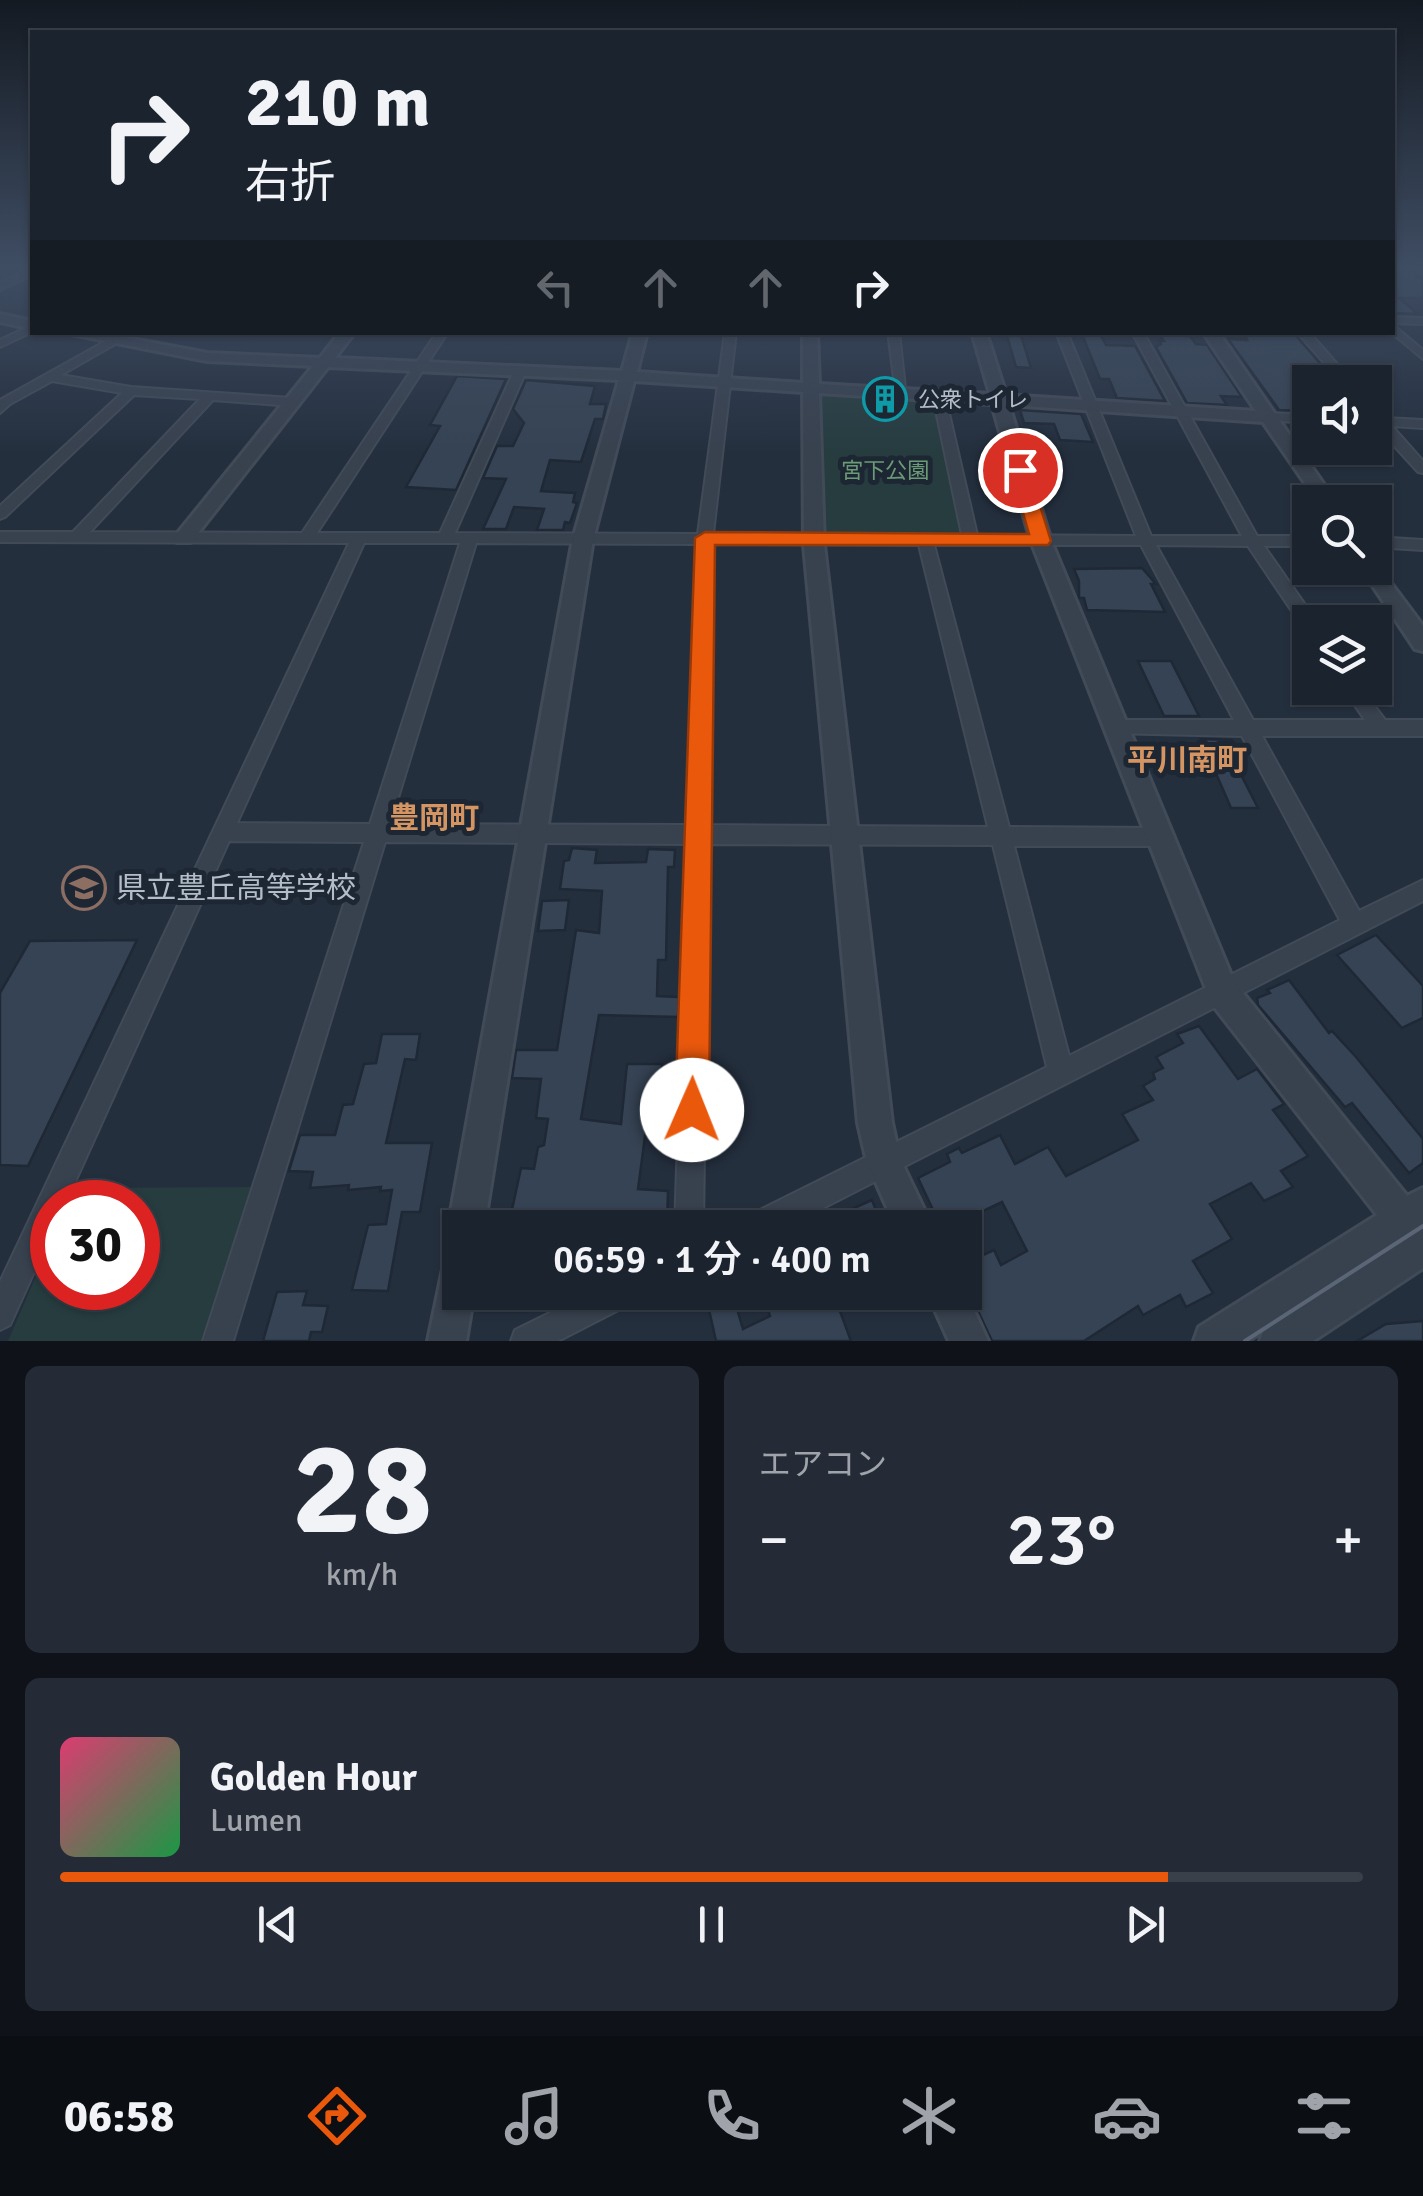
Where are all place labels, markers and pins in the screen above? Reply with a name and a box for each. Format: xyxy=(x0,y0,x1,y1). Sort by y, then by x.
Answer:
building icon: 公衆トイレ xyxy=(862,376,908,422)
place label: 公衆トイレ xyxy=(918,386,1028,413)
pin xyxy=(978,428,1063,513)
school or university icon: 県立豊丘高等学校 xyxy=(61,865,107,911)
place label: 県立豊丘高等学校 xyxy=(116,870,356,907)

